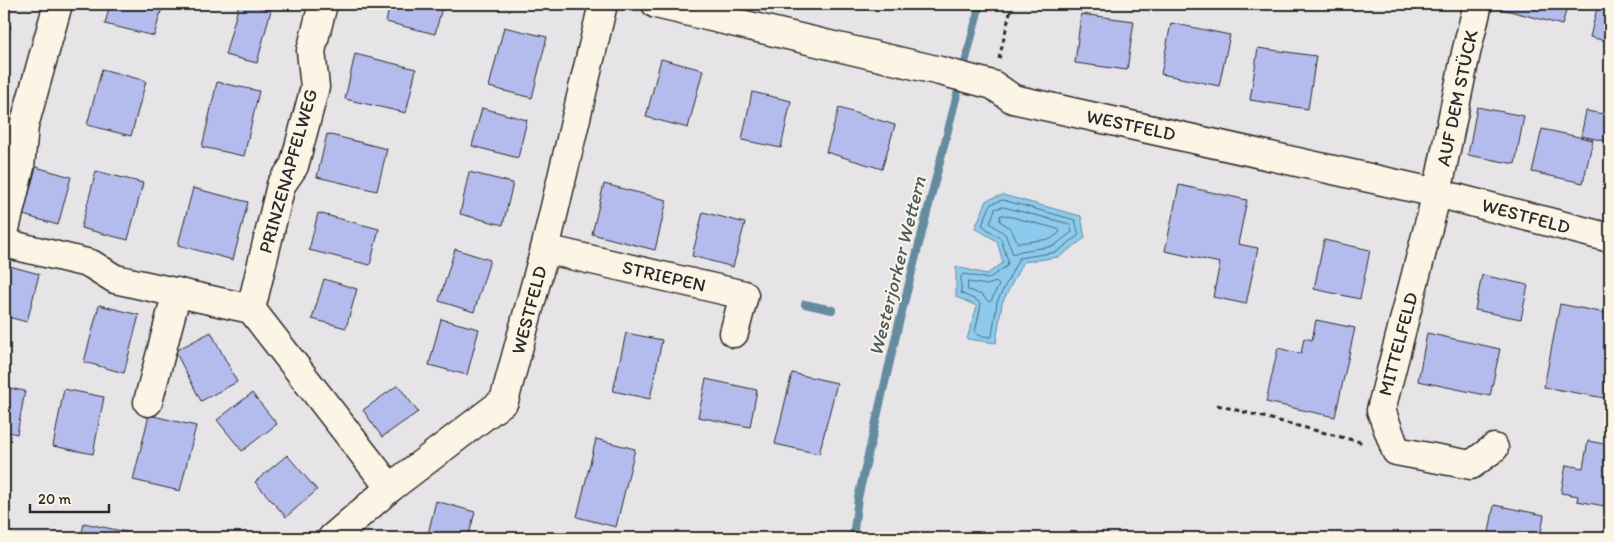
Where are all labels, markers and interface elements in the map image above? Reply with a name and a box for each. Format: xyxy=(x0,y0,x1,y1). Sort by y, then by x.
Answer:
street label: AUF DEM STÜCK xyxy=(1431,27,1483,168)
street label: PRINZENAPFELWEG xyxy=(254,86,322,256)
street label: WESTFELD xyxy=(1084,104,1178,146)
water label: Westerjorker Wettern xyxy=(863,173,931,358)
street label: WESTFELD xyxy=(1479,193,1573,239)
street label: STRIEPEN xyxy=(620,255,708,297)
street label: WESTFELD xyxy=(506,263,552,357)
street label: MITTELFELD xyxy=(1373,290,1423,398)
scale bar xyxy=(30,482,109,514)
text: 20 m xyxy=(38,490,72,508)

